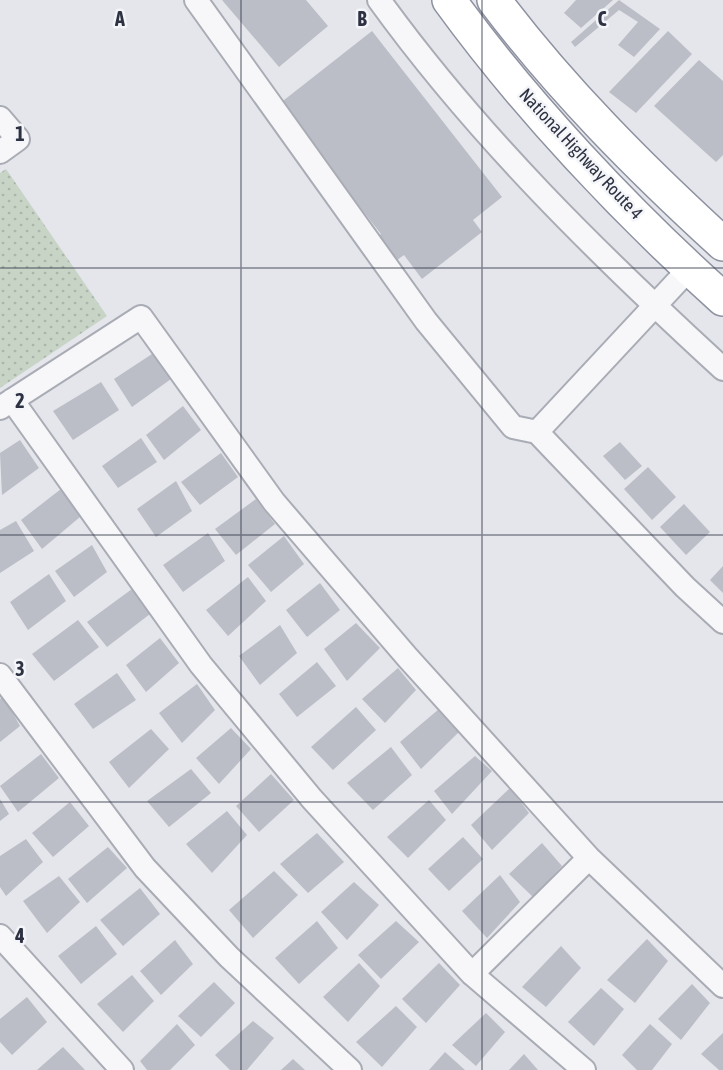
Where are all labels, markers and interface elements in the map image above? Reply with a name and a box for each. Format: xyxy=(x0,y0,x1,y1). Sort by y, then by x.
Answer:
text: A xyxy=(114,7,125,30)
text: B xyxy=(357,7,367,30)
text: C xyxy=(598,7,607,30)
street label: National Highway Route 4 xyxy=(515,84,647,223)
text: 1 xyxy=(15,122,25,145)
text: 2 xyxy=(15,389,25,412)
text: 3 xyxy=(15,657,25,680)
text: 4 xyxy=(14,924,25,947)

